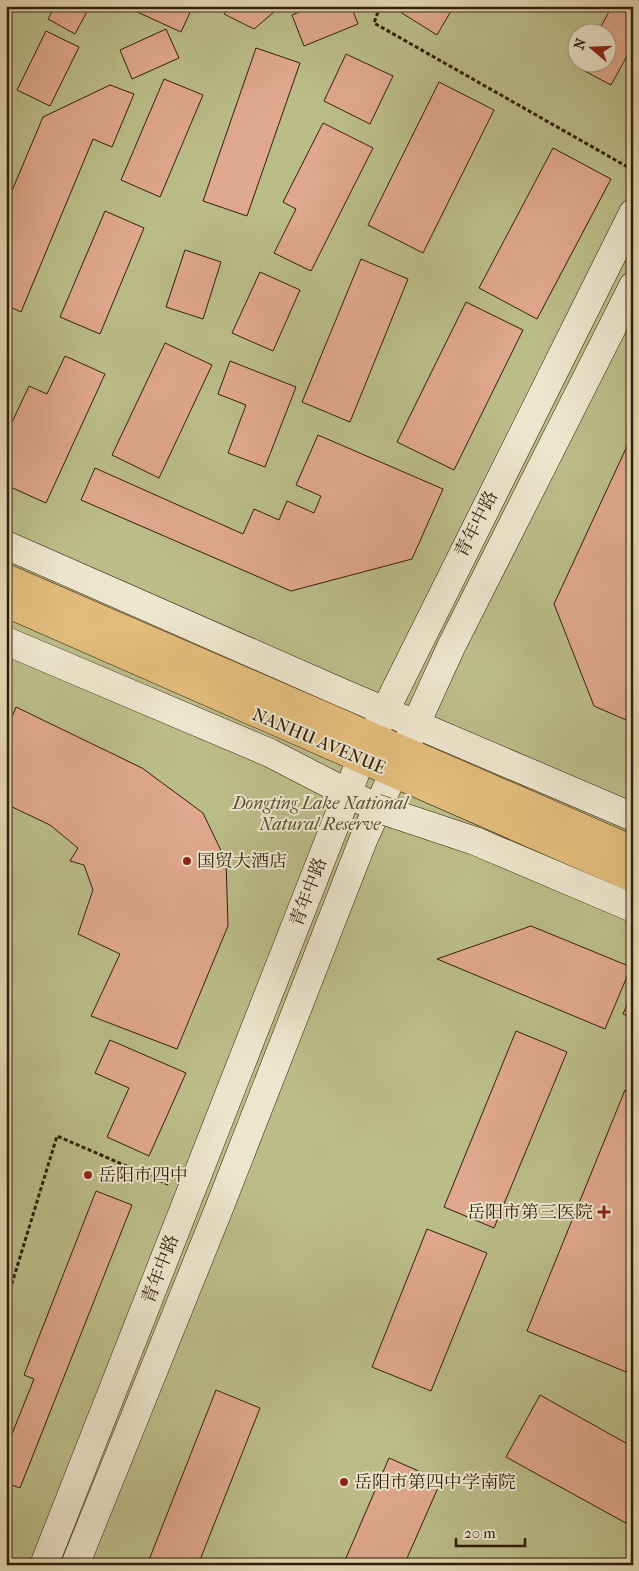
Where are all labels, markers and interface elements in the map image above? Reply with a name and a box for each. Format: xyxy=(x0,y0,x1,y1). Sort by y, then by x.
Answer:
north arrow xyxy=(566,22,616,72)
text: N xyxy=(570,36,590,52)
street label: 青年中路 xyxy=(451,487,502,561)
street label: NANHU AVENUE xyxy=(249,704,389,779)
park label: Dongting Lake National Natural Reserve xyxy=(231,793,410,835)
place label: 国贸大酒店 xyxy=(197,851,287,872)
marker: 国贸大酒店 xyxy=(181,855,193,867)
street label: 青年中路 xyxy=(286,855,331,930)
place label: 岳阳市四中 xyxy=(98,1165,188,1186)
marker: 岳阳市四中 xyxy=(82,1169,94,1181)
place label: 岳阳市第三医院 xyxy=(467,1202,593,1223)
marker: 岳阳市第三医院 xyxy=(597,1205,611,1219)
street label: 青年中路 xyxy=(138,1232,183,1307)
place label: 岳阳市第四中学南院 xyxy=(354,1472,516,1493)
marker: 岳阳市第四中学南院 xyxy=(338,1476,350,1488)
scale bar xyxy=(456,1516,525,1548)
text: 20 m xyxy=(464,1524,496,1542)

